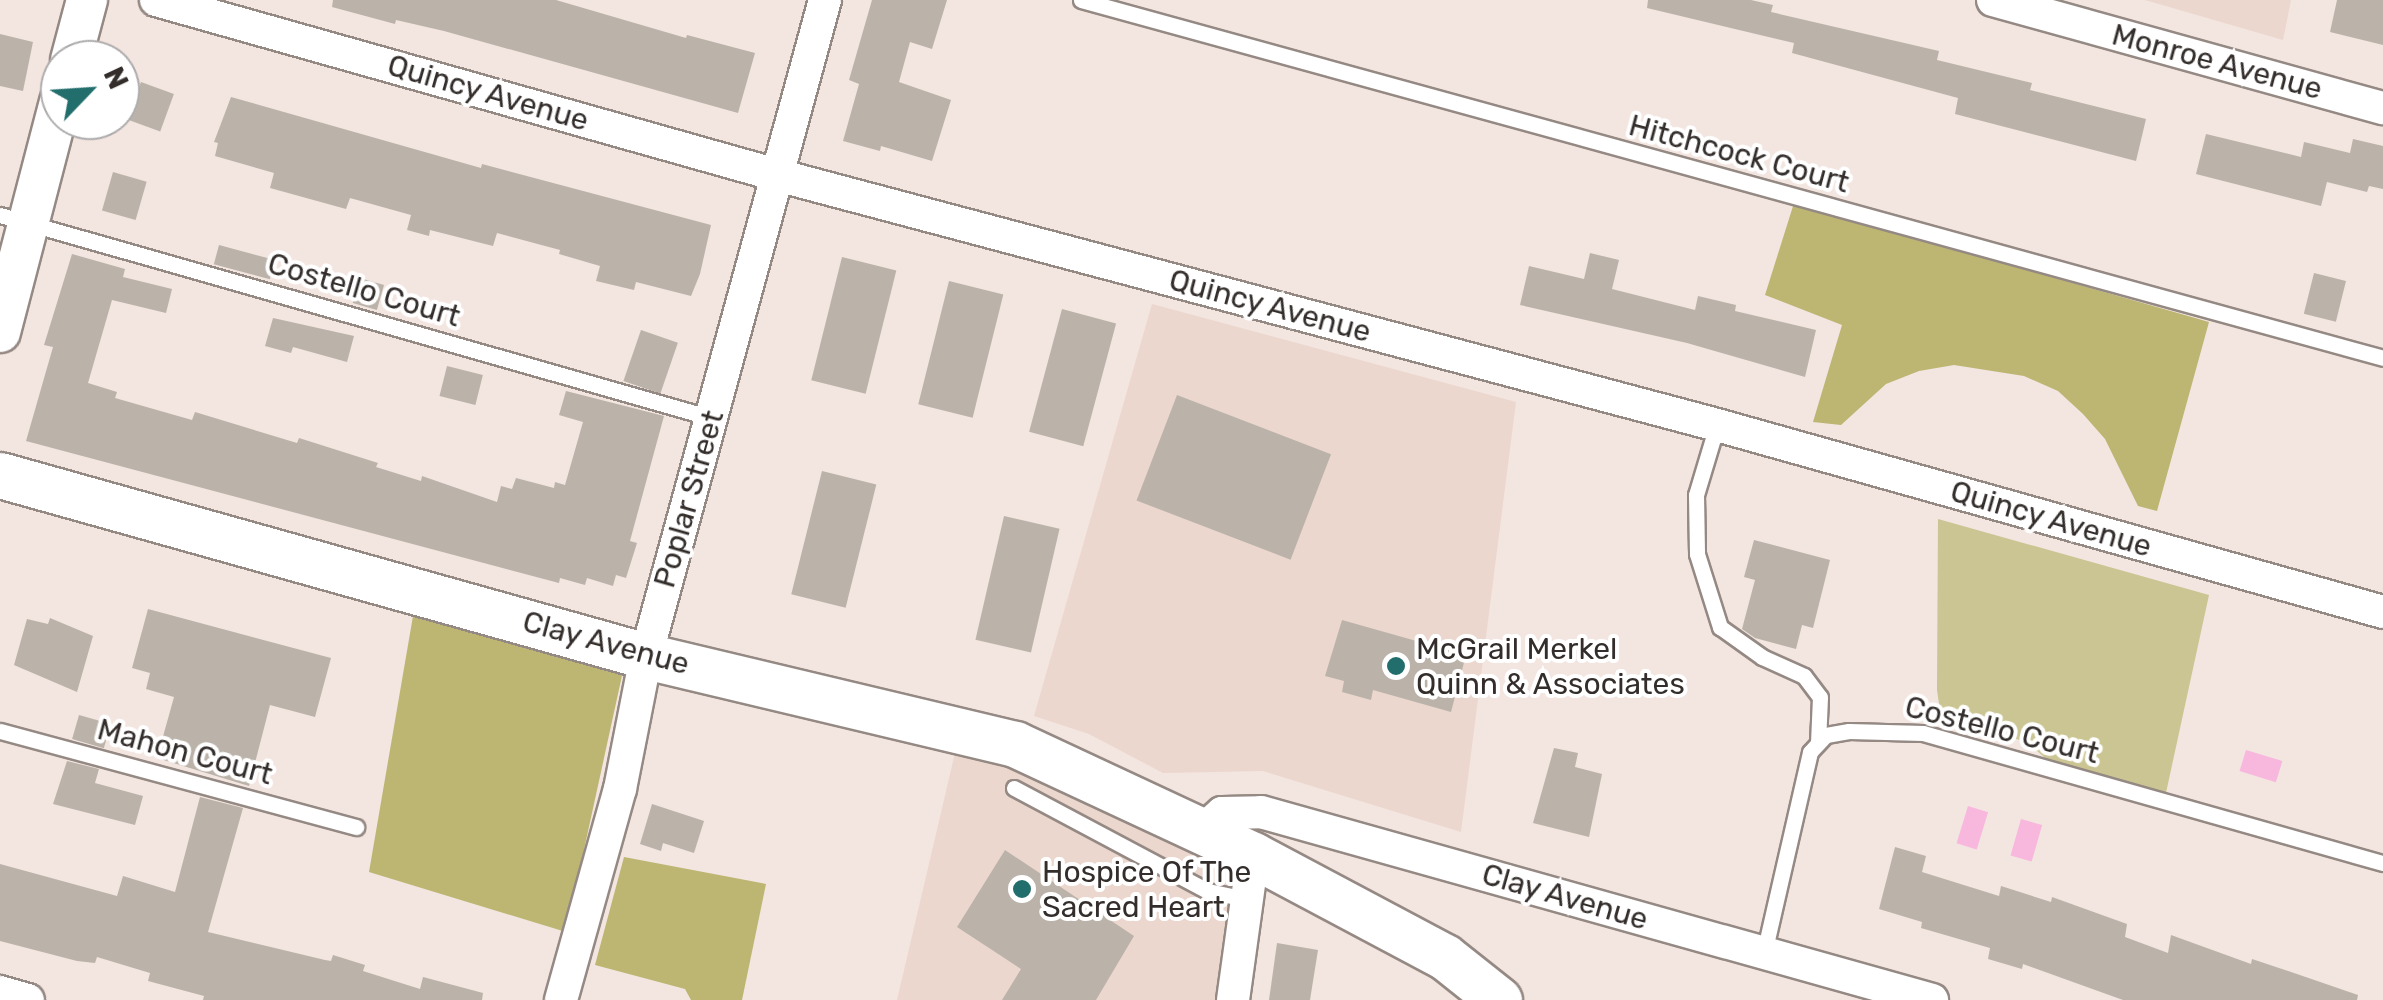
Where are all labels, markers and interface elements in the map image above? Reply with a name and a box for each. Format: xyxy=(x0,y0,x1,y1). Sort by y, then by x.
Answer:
street label: Monroe Avenue xyxy=(2108,17,2326,107)
north arrow xyxy=(40,40,140,140)
street label: Quincy Avenue xyxy=(383,47,593,139)
text: N xyxy=(97,62,135,94)
street label: Hitchcock Court xyxy=(1625,107,1853,201)
street label: Costello Court xyxy=(264,245,464,335)
street label: Quincy Avenue xyxy=(1164,262,1376,350)
street label: Poplar Street xyxy=(646,406,732,592)
street label: Quincy Avenue xyxy=(1946,473,2156,565)
street label: Clay Avenue xyxy=(518,603,694,683)
place label: McGrail Merkel Quinn & Associates xyxy=(1416,631,1685,702)
marker: McGrail Merkel Quinn & Associates xyxy=(1385,655,1407,677)
street label: Costello Court xyxy=(1901,689,2103,771)
street label: Mahon Court xyxy=(94,711,276,793)
place label: Hospice Of The Sacred Heart xyxy=(1042,854,1253,924)
street label: Clay Avenue xyxy=(1477,856,1653,938)
marker: Hospice Of The Sacred Heart xyxy=(1011,878,1033,900)

